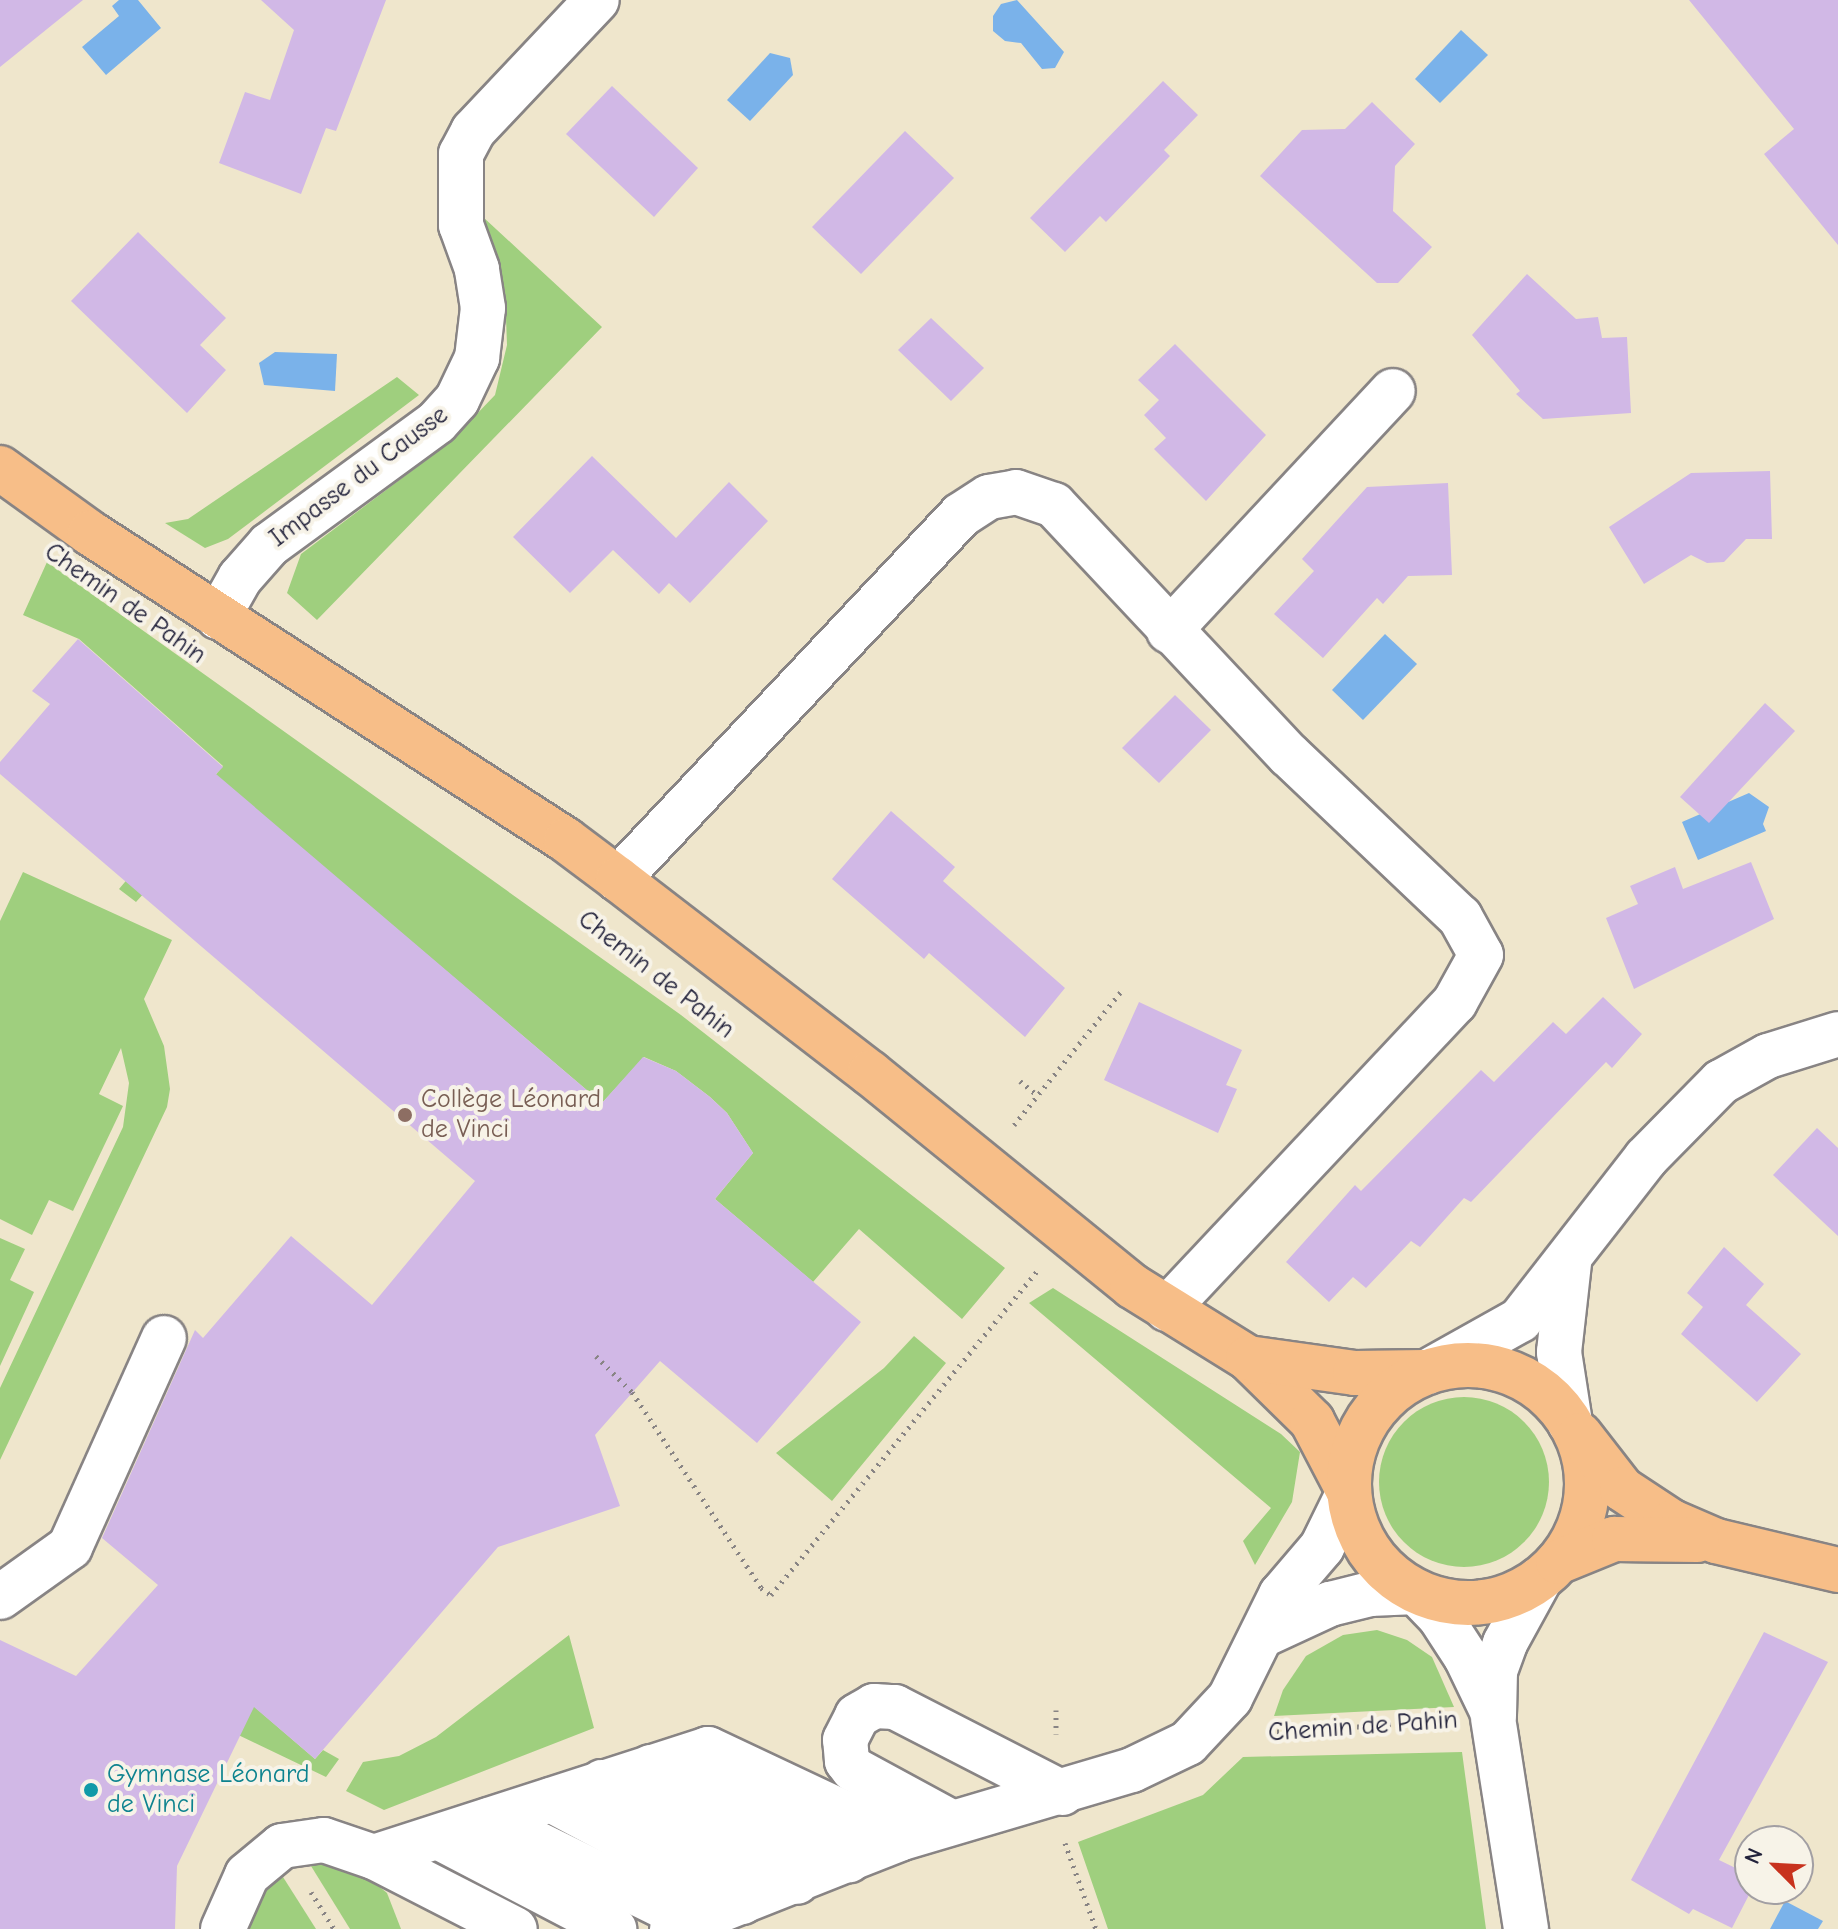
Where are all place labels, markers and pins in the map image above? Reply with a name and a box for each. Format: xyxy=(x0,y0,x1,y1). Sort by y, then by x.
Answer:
place label: Collège Léonard de Vinci xyxy=(421,1084,601,1146)
marker: Collège Léonard de Vinci xyxy=(396,1106,414,1124)
place label: Gymnase Léonard de Vinci xyxy=(107,1759,309,1820)
marker: Gymnase Léonard de Vinci xyxy=(82,1781,100,1799)

